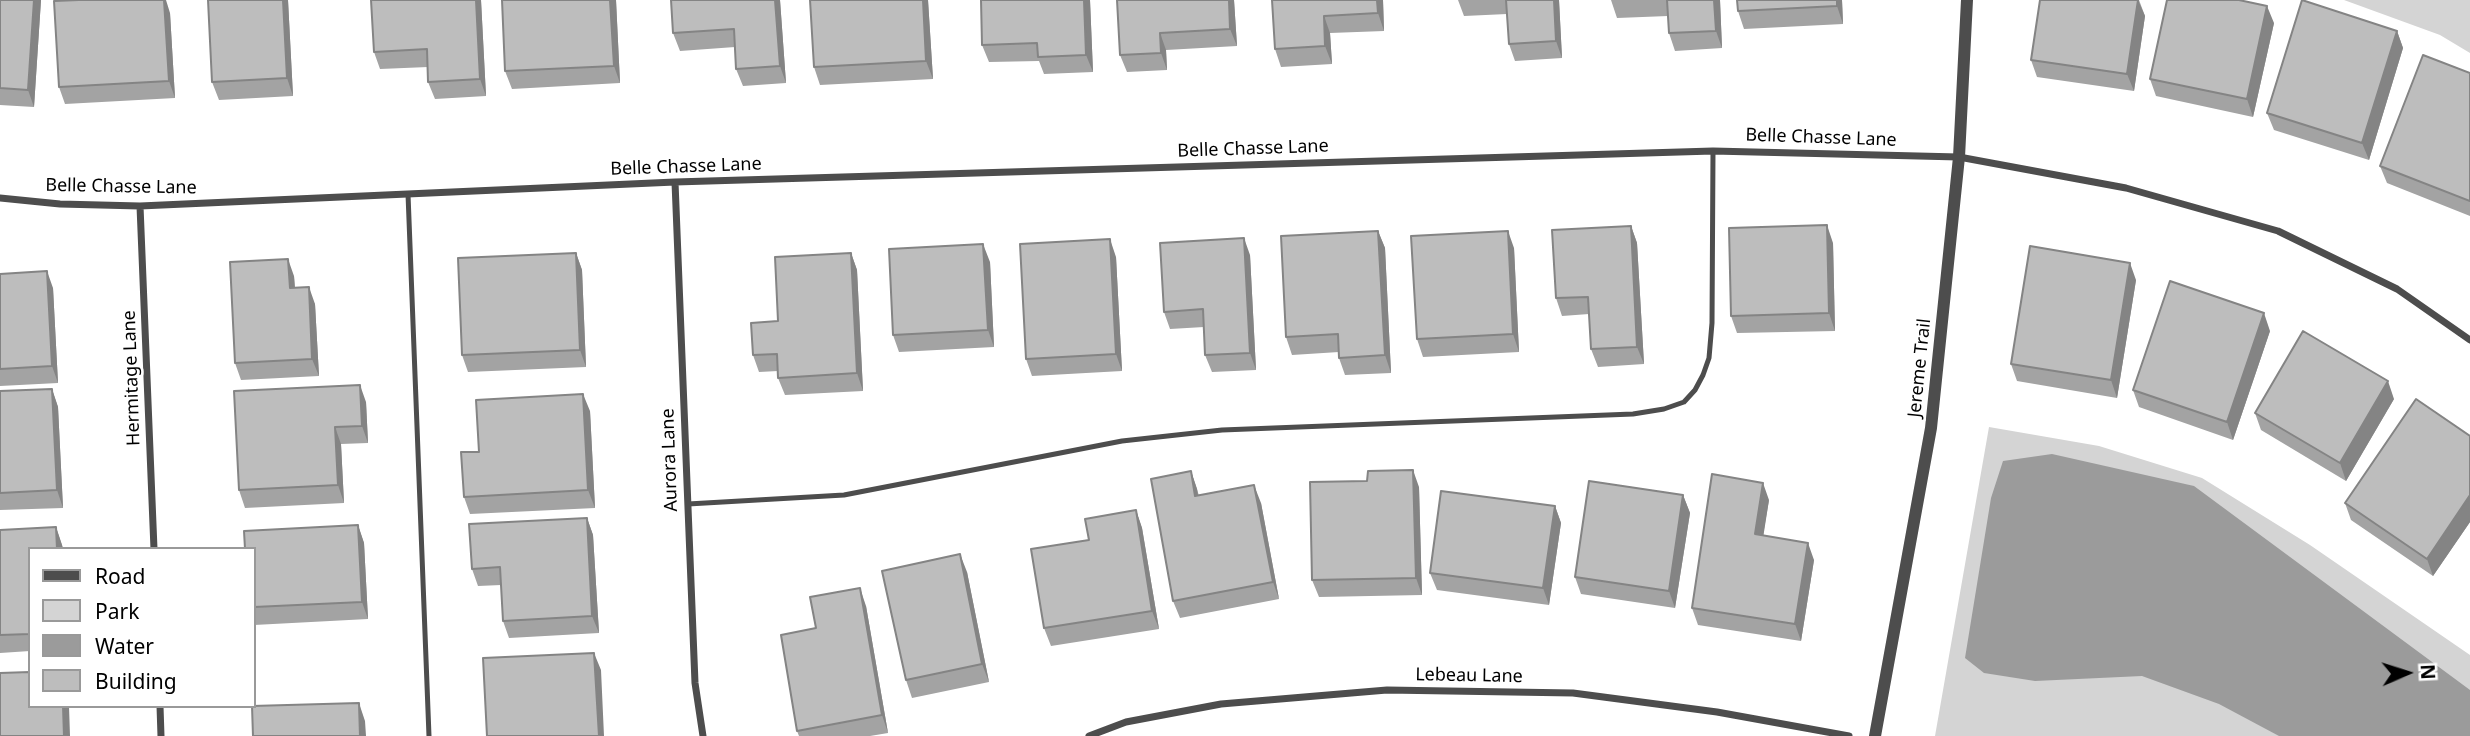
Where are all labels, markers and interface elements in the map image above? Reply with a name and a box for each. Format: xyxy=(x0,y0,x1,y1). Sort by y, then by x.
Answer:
street label: Belle Chasse Lane xyxy=(1745,125,1897,151)
street label: Belle Chasse Lane xyxy=(1177,136,1329,162)
street label: Belle Chasse Lane xyxy=(610,154,762,180)
street label: Belle Chasse Lane xyxy=(45,175,197,199)
street label: Hermitage Lane xyxy=(119,310,145,446)
street label: Jereme Trail xyxy=(1904,317,1936,419)
street label: Aurora Lane xyxy=(657,408,683,512)
legend xyxy=(28,547,256,708)
text: Road xyxy=(95,562,145,590)
text: Park xyxy=(95,597,139,625)
text: Water xyxy=(95,632,154,660)
north arrow xyxy=(2372,638,2442,708)
text: N xyxy=(2415,663,2441,680)
street label: Lebeau Lane xyxy=(1415,664,1523,688)
text: Building xyxy=(95,667,177,695)

